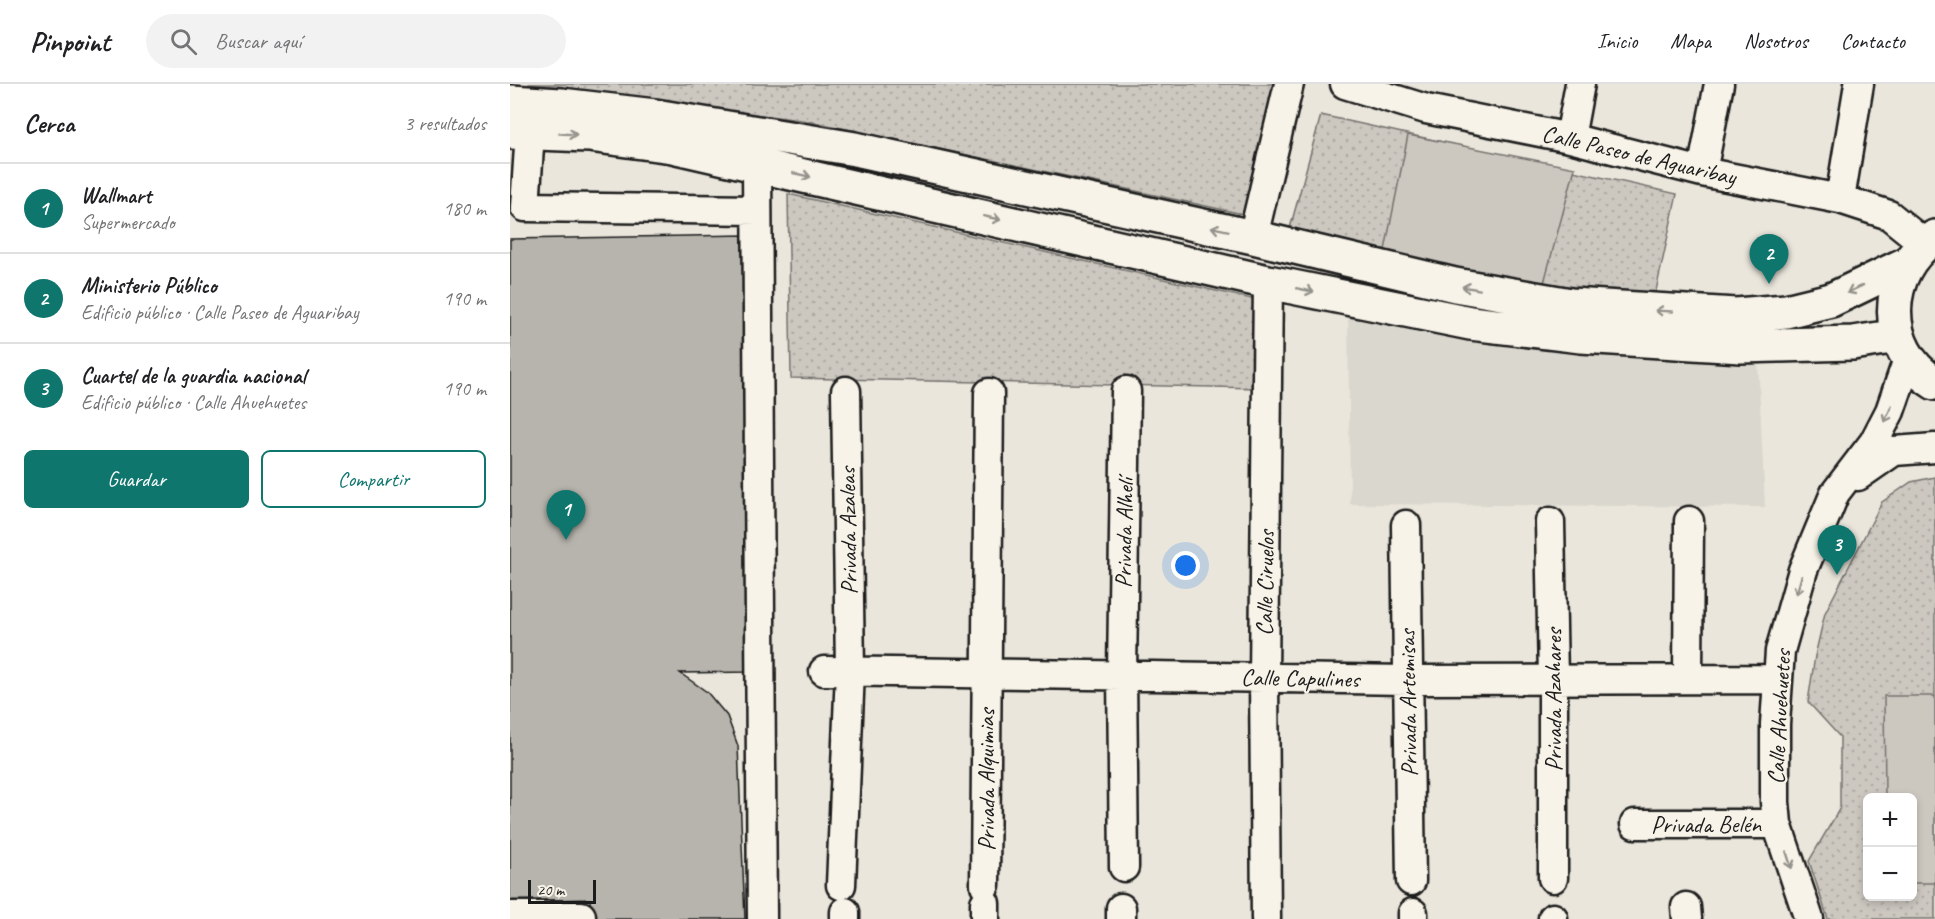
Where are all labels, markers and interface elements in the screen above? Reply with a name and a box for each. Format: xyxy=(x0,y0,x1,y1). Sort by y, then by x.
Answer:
search box xyxy=(146,14,566,68)
text: Pinpoint xyxy=(30,24,110,59)
icon: search xyxy=(167,25,200,58)
text: Buscar aquí xyxy=(215,27,301,55)
text: Inicio xyxy=(1597,28,1637,54)
text: Mapa xyxy=(1670,28,1711,54)
text: Nosotros xyxy=(1744,28,1808,54)
text: Contacto xyxy=(1841,28,1905,54)
text: Cerca xyxy=(24,107,74,140)
text: 3 resultados xyxy=(404,111,486,136)
street label: Calle Paseo de Aguaribay xyxy=(1539,118,1741,192)
one-way arrow xyxy=(558,128,578,139)
one-way arrow xyxy=(792,169,811,181)
text: Wallmart xyxy=(81,182,151,210)
text: 1 xyxy=(39,196,48,221)
text: 180 m xyxy=(443,196,486,221)
text: Supermercado xyxy=(81,210,175,235)
one-way arrow xyxy=(982,213,1001,225)
one-way arrow xyxy=(1210,223,1229,235)
pin: 2 xyxy=(1750,234,1788,284)
text: Ministerio Público xyxy=(81,272,217,300)
one-way arrow xyxy=(1462,282,1481,293)
one-way arrow xyxy=(1847,283,1865,295)
one-way arrow xyxy=(1295,284,1314,296)
text: 2 xyxy=(39,286,48,311)
text: 190 m xyxy=(443,286,486,311)
text: Edificio público · Calle Paseo de Aguaribay xyxy=(81,300,359,325)
one-way arrow xyxy=(1655,305,1675,316)
text: Cuartel de la guardia nacional xyxy=(81,362,306,390)
text: 3 xyxy=(39,376,48,401)
text: 190 m xyxy=(443,376,486,401)
text: Edificio público · Calle Ahuehuetes xyxy=(81,390,306,415)
one-way arrow xyxy=(1882,404,1894,422)
button: Guardar xyxy=(24,450,249,508)
button: Compartir xyxy=(261,450,486,508)
street label: Privada Azaleas xyxy=(832,465,864,595)
street label: Privada Alhelí xyxy=(1108,473,1140,588)
pin: 1 xyxy=(546,490,586,540)
pin: 3 xyxy=(1818,526,1856,575)
street label: Calle Ciruelos xyxy=(1249,528,1281,636)
your location xyxy=(1171,551,1200,580)
one-way arrow xyxy=(1793,576,1804,595)
street label: Privada Azahares xyxy=(1538,626,1568,771)
street label: Privada Artemisas xyxy=(1392,627,1424,777)
street label: Calle Ahuehuetes xyxy=(1760,647,1798,785)
street label: Calle Capulines xyxy=(1241,662,1361,694)
street label: Privada Alquimias xyxy=(971,706,1001,851)
map controls xyxy=(1863,793,1917,901)
button: + xyxy=(1863,793,1917,847)
street label: Privada Belén xyxy=(1651,809,1762,839)
button: − xyxy=(1863,847,1917,901)
one-way arrow xyxy=(1784,850,1795,869)
scale bar xyxy=(528,877,596,904)
text: 20 m xyxy=(537,880,564,900)

